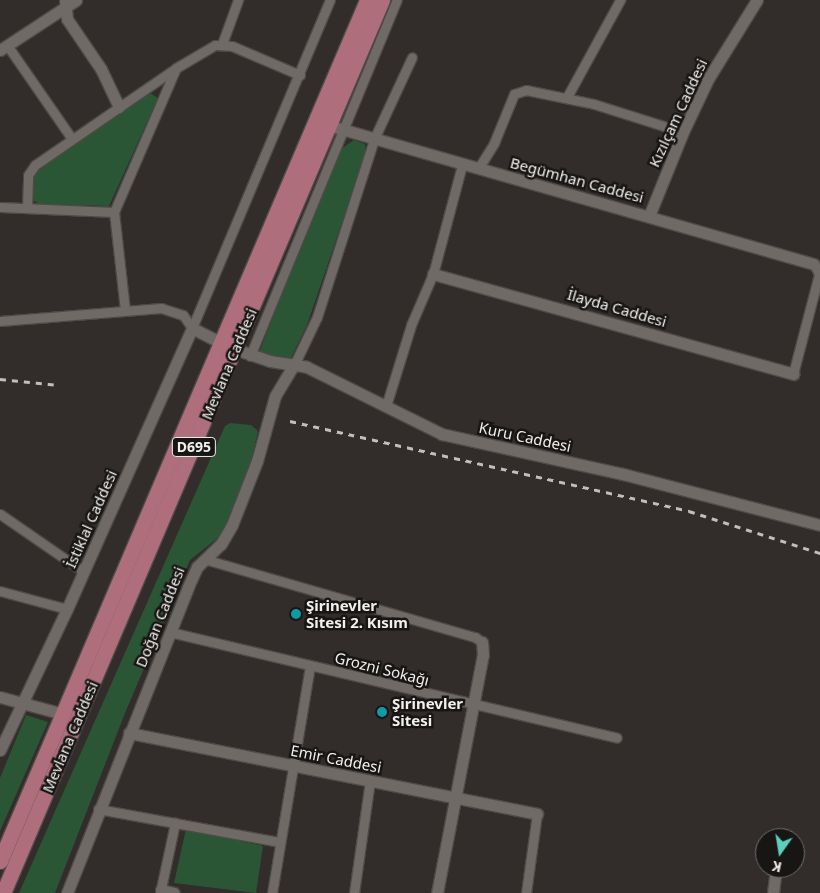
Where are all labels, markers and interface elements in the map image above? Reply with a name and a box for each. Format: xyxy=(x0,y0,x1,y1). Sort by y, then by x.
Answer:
street label: Kızılçam Caddesi xyxy=(645,56,711,170)
street label: Begümhan Caddesi xyxy=(508,154,646,206)
street label: İlayda Caddesi xyxy=(565,285,669,331)
street label: Mevlana Caddesi xyxy=(197,306,261,422)
street label: Kuru Caddesi xyxy=(477,418,573,456)
road number: D695 xyxy=(172,436,216,458)
street label: İstiklal Caddesi xyxy=(61,467,121,571)
street label: Doğan Caddesi xyxy=(132,564,188,670)
place label: Şirinevler Sitesi 2. Kısım xyxy=(306,596,408,631)
marker: Şirinevler Sitesi 2. Kısım xyxy=(290,608,302,620)
street label: Grozni Sokağı xyxy=(333,649,431,689)
street label: Mevlana Caddesi xyxy=(38,679,102,795)
place label: Şirinevler Sitesi xyxy=(392,694,463,729)
marker: Şirinevler Sitesi xyxy=(376,706,388,718)
street label: Emir Caddesi xyxy=(289,741,383,777)
north arrow xyxy=(755,828,805,878)
text: K xyxy=(770,857,783,877)

